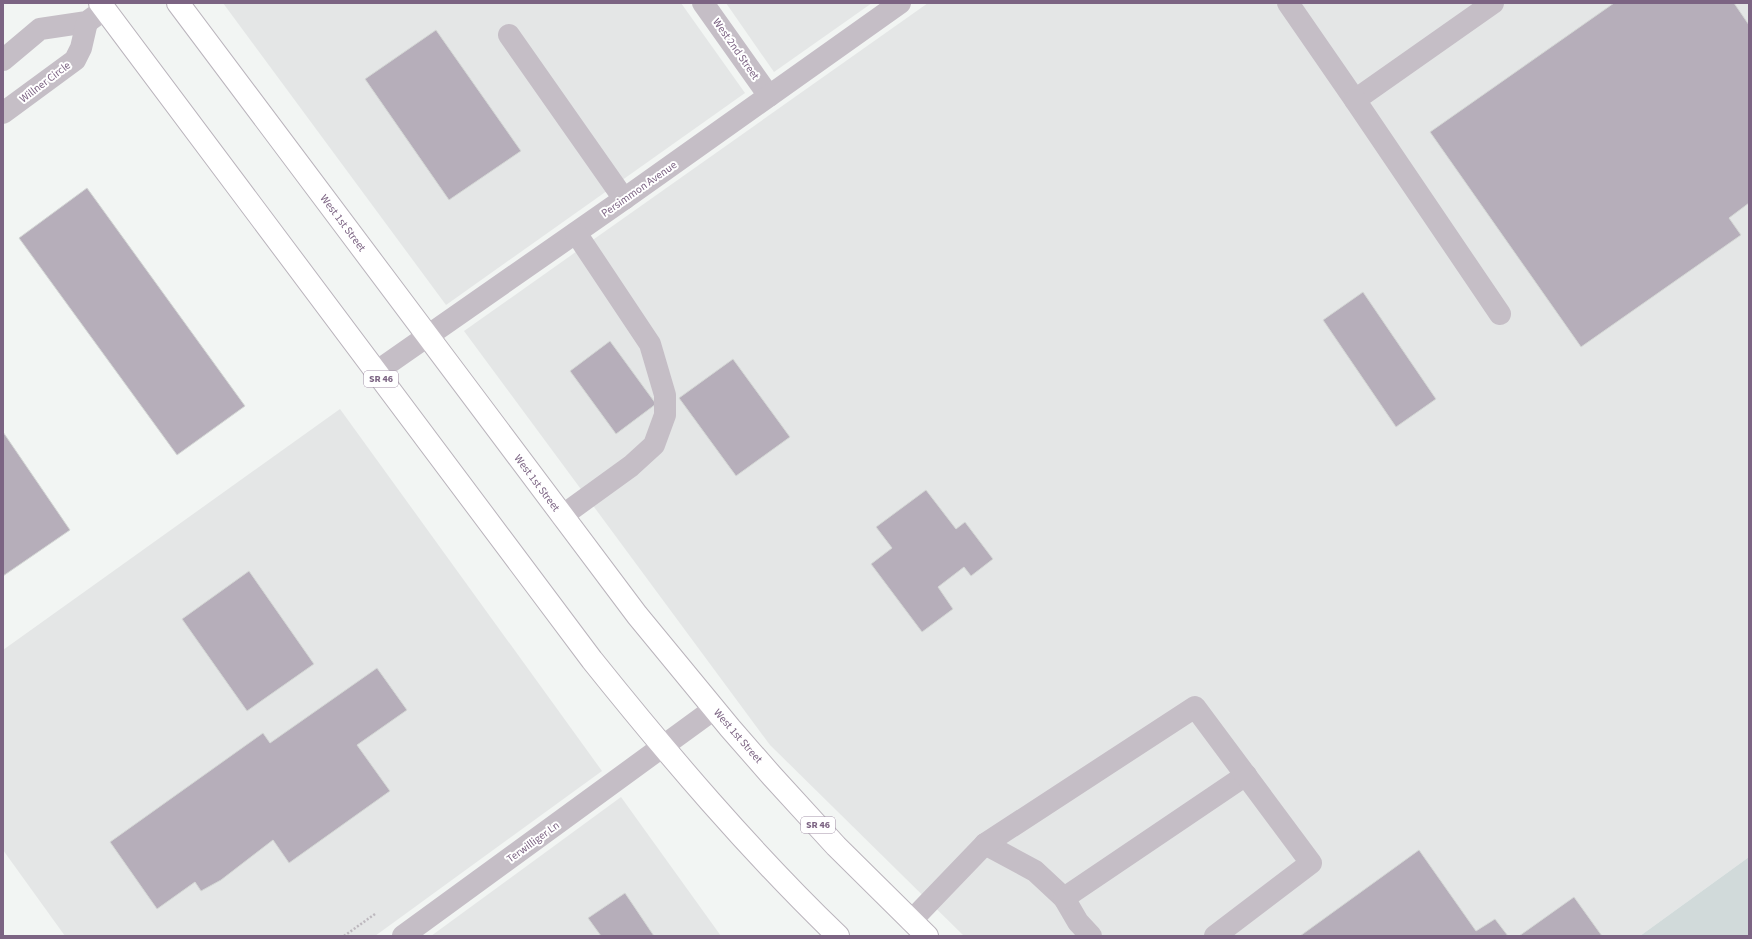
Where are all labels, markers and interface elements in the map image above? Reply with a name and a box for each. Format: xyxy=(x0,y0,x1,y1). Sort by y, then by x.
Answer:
street label: West 2nd Street xyxy=(709,15,763,83)
street label: Willner Circle xyxy=(16,58,74,106)
street label: Persimmon Avenue xyxy=(598,157,680,221)
street label: West 1st Street xyxy=(317,191,370,255)
road number: SR 46 xyxy=(364,371,398,387)
street label: West 1st Street xyxy=(511,451,564,515)
street label: West 1st Street xyxy=(710,706,766,767)
road number: SR 46 xyxy=(801,817,835,833)
street label: Terwilliger Ln xyxy=(504,818,562,866)

